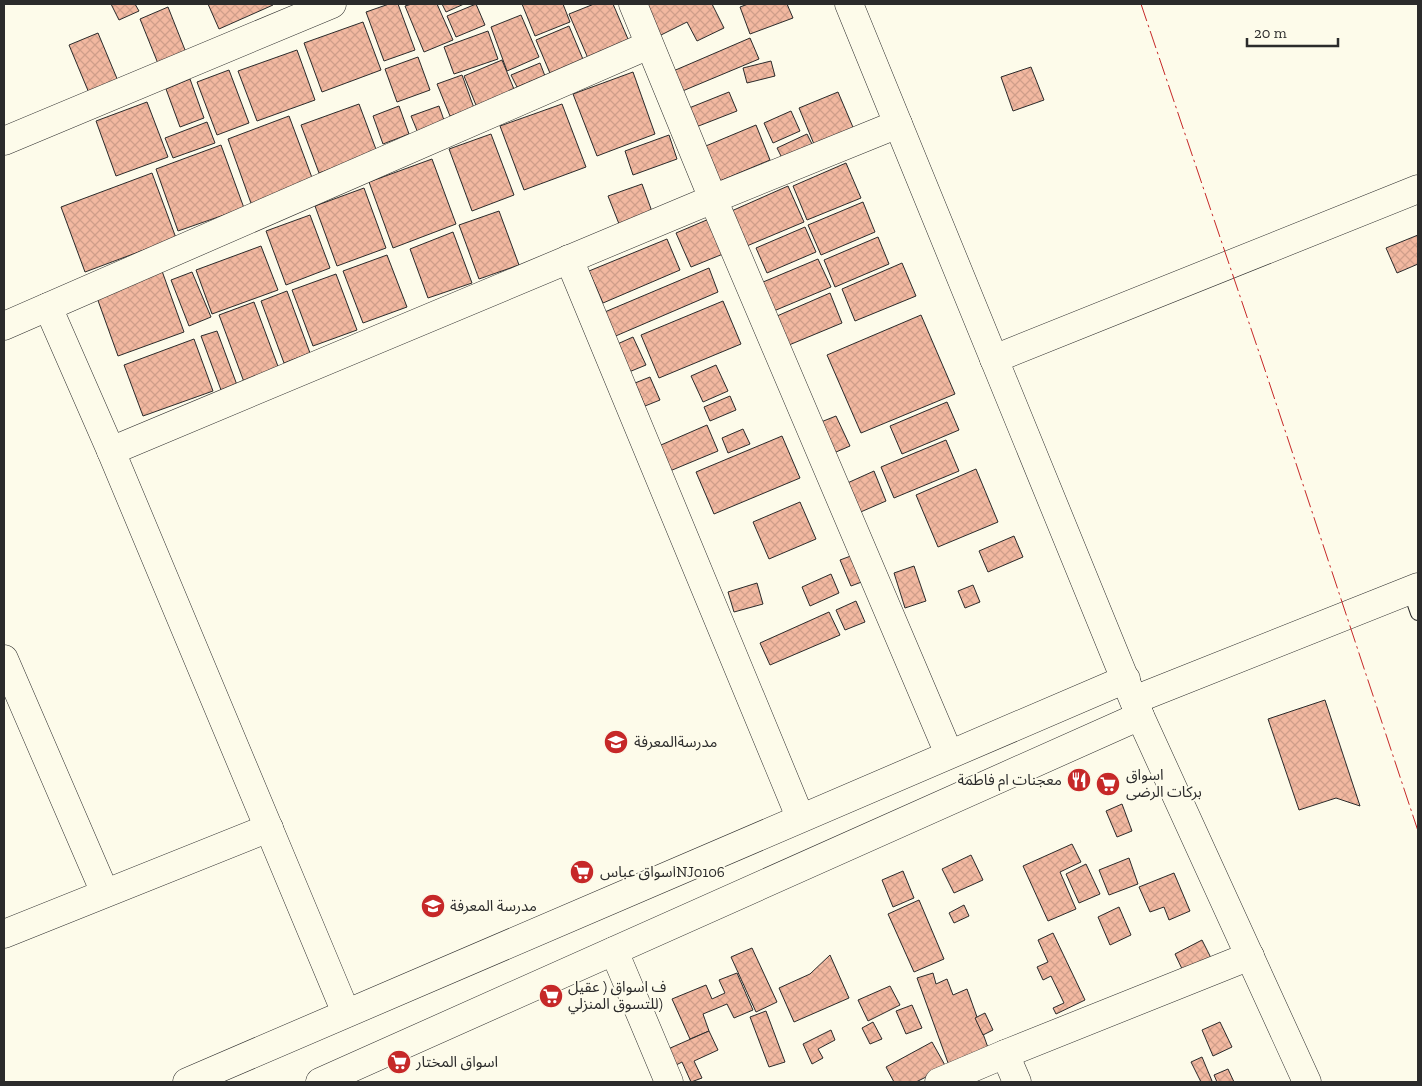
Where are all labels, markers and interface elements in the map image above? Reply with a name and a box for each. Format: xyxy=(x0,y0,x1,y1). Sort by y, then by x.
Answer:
scale bar xyxy=(1247,15,1338,47)
text: 20 m xyxy=(1254,24,1287,42)
school or university icon: مدرسةالمعرفة xyxy=(603,729,629,755)
place label: مدرسةالمعرفة xyxy=(634,733,717,751)
place label: اسواق بركات الرضى xyxy=(1126,766,1202,801)
restaurant icon: معجنات ام فاطمة xyxy=(1066,767,1092,793)
place label: معجنات ام فاطمة xyxy=(958,771,1062,791)
supermarket icon: اسواق بركات الرضى xyxy=(1095,771,1121,797)
supermarket icon: اسواق عباسNJ0106 xyxy=(569,859,595,885)
place label: اسواق عباسNJ0106 xyxy=(600,863,725,881)
school or university icon: مدرسة المعرفة xyxy=(420,893,446,919)
place label: مدرسة المعرفة xyxy=(450,897,537,915)
place label: ف اسواق ( عقيل للتسوق المنزلي) xyxy=(568,978,666,1015)
supermarket icon: ف اسواق ( عقيل للتسوق المنزلي) xyxy=(538,983,564,1009)
supermarket icon: اسواق المختار xyxy=(386,1049,412,1075)
place label: اسواق المختار xyxy=(415,1053,498,1071)

